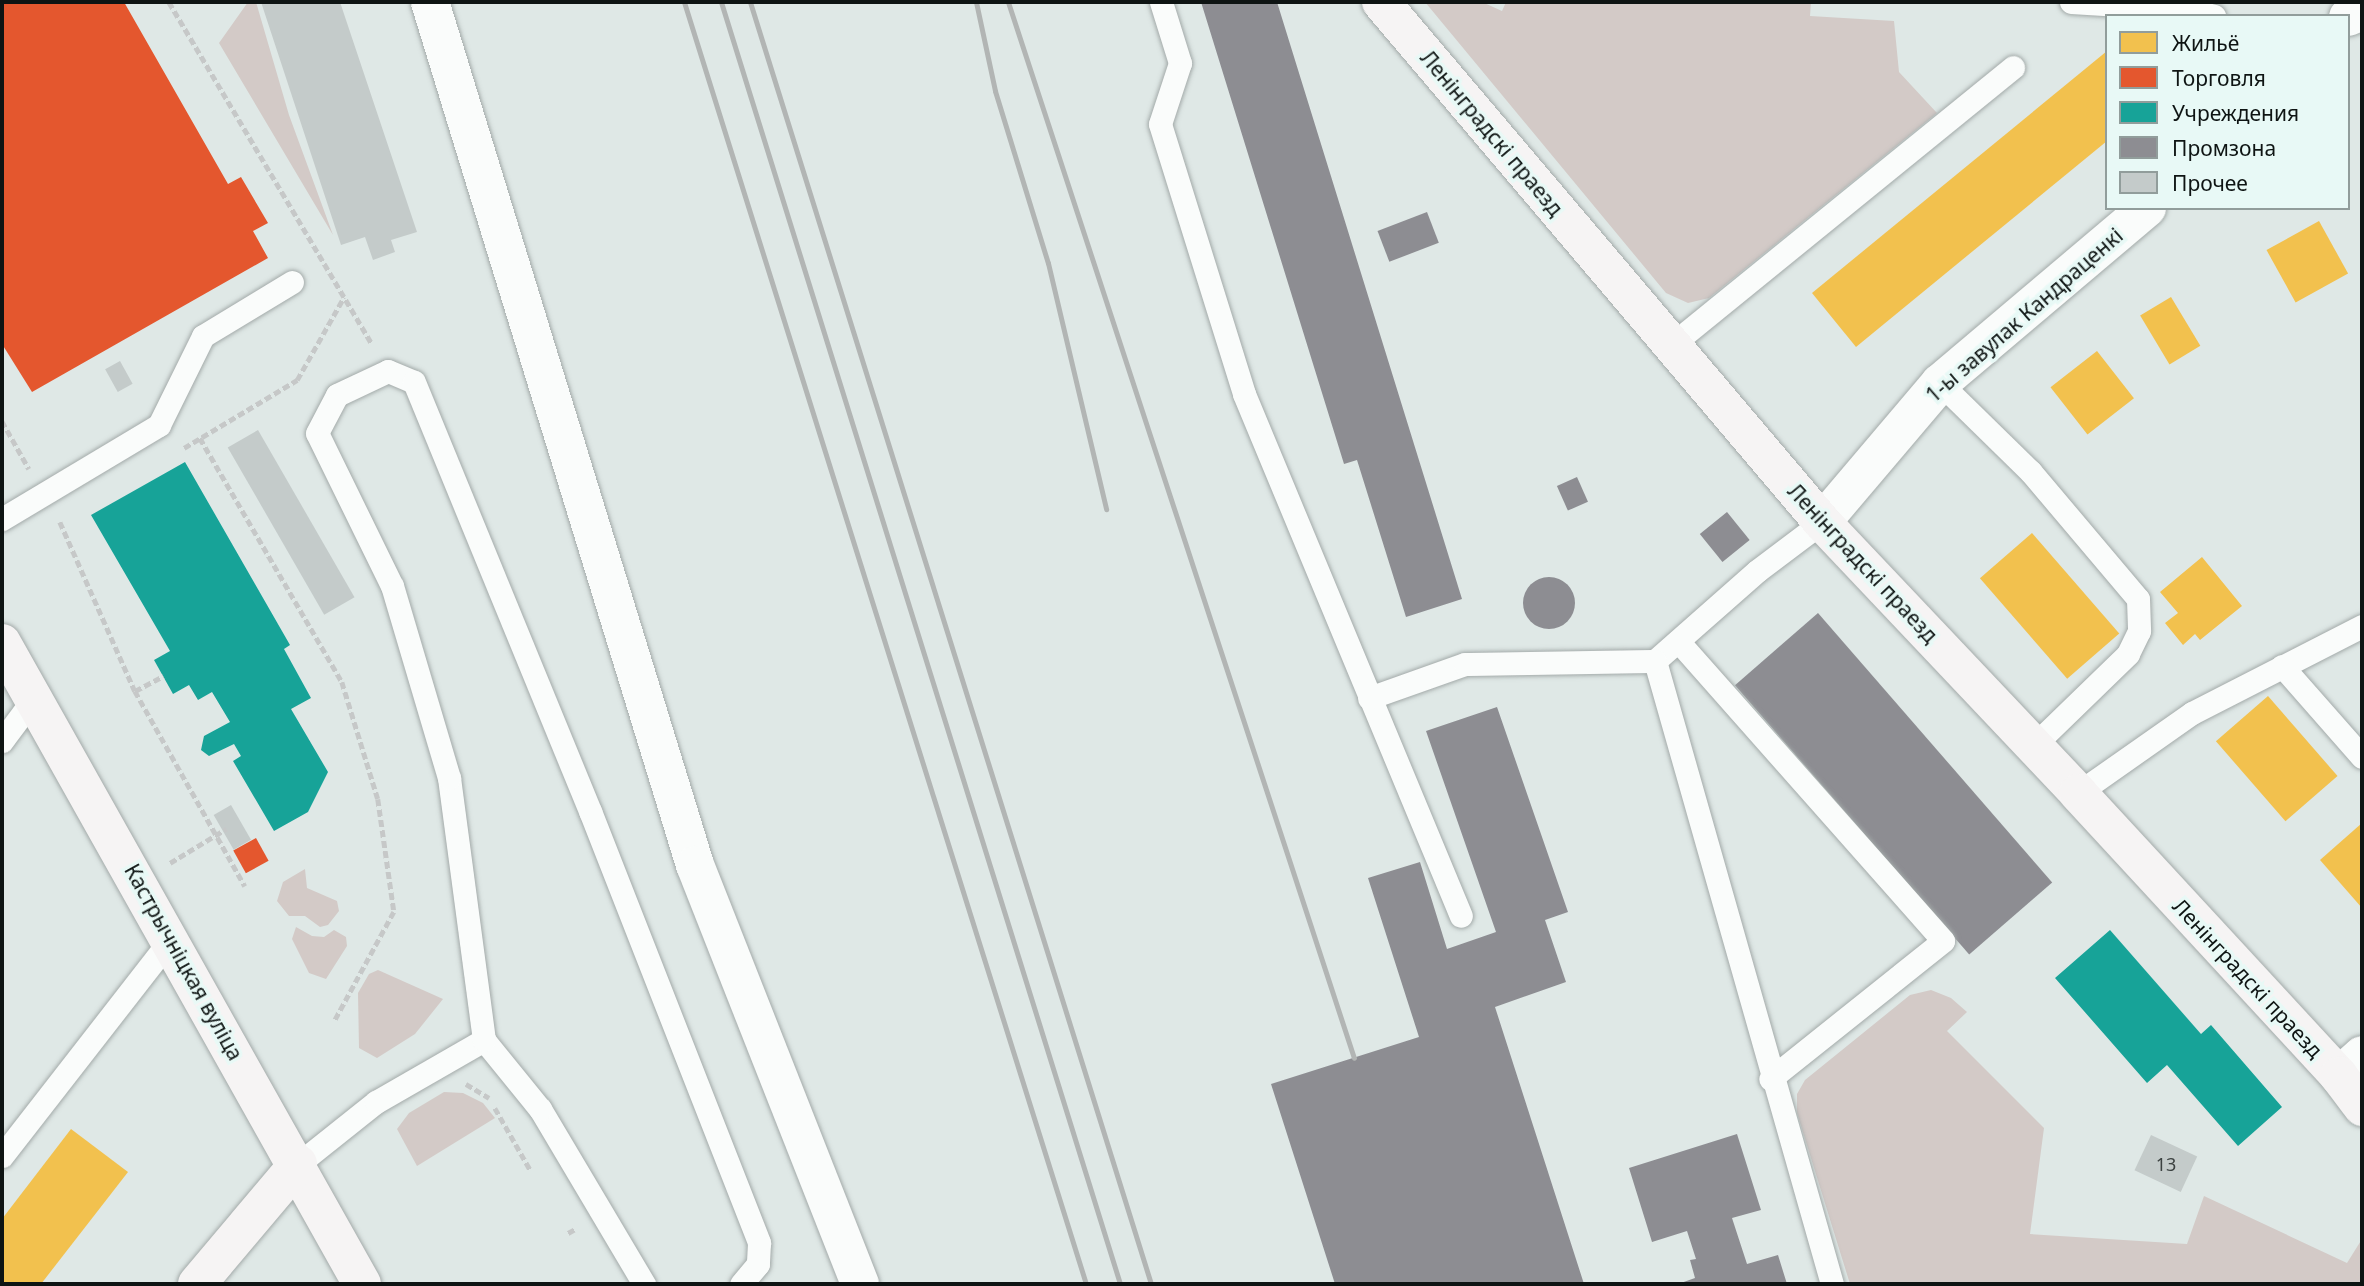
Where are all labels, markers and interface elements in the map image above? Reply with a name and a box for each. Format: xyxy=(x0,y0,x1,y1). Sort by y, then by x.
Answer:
legend xyxy=(2105,14,2350,210)
text: Жильё xyxy=(2172,29,2239,57)
street label: Ленінградскі праезд xyxy=(1416,45,1568,221)
text: Торговля xyxy=(2172,64,2266,92)
text: Учреждения xyxy=(2172,99,2299,127)
text: Промзона xyxy=(2172,134,2276,162)
text: Прочее xyxy=(2172,169,2248,197)
street label: 1-ы завулак Кандраценкі xyxy=(1920,223,2128,407)
street label: Ленінградскі праезд xyxy=(1783,478,1943,648)
street label: Кастрычніцкая вуліца xyxy=(120,859,248,1065)
street label: Ленінградскі праезд xyxy=(2168,893,2328,1063)
house number: 13 xyxy=(2156,1153,2176,1175)

